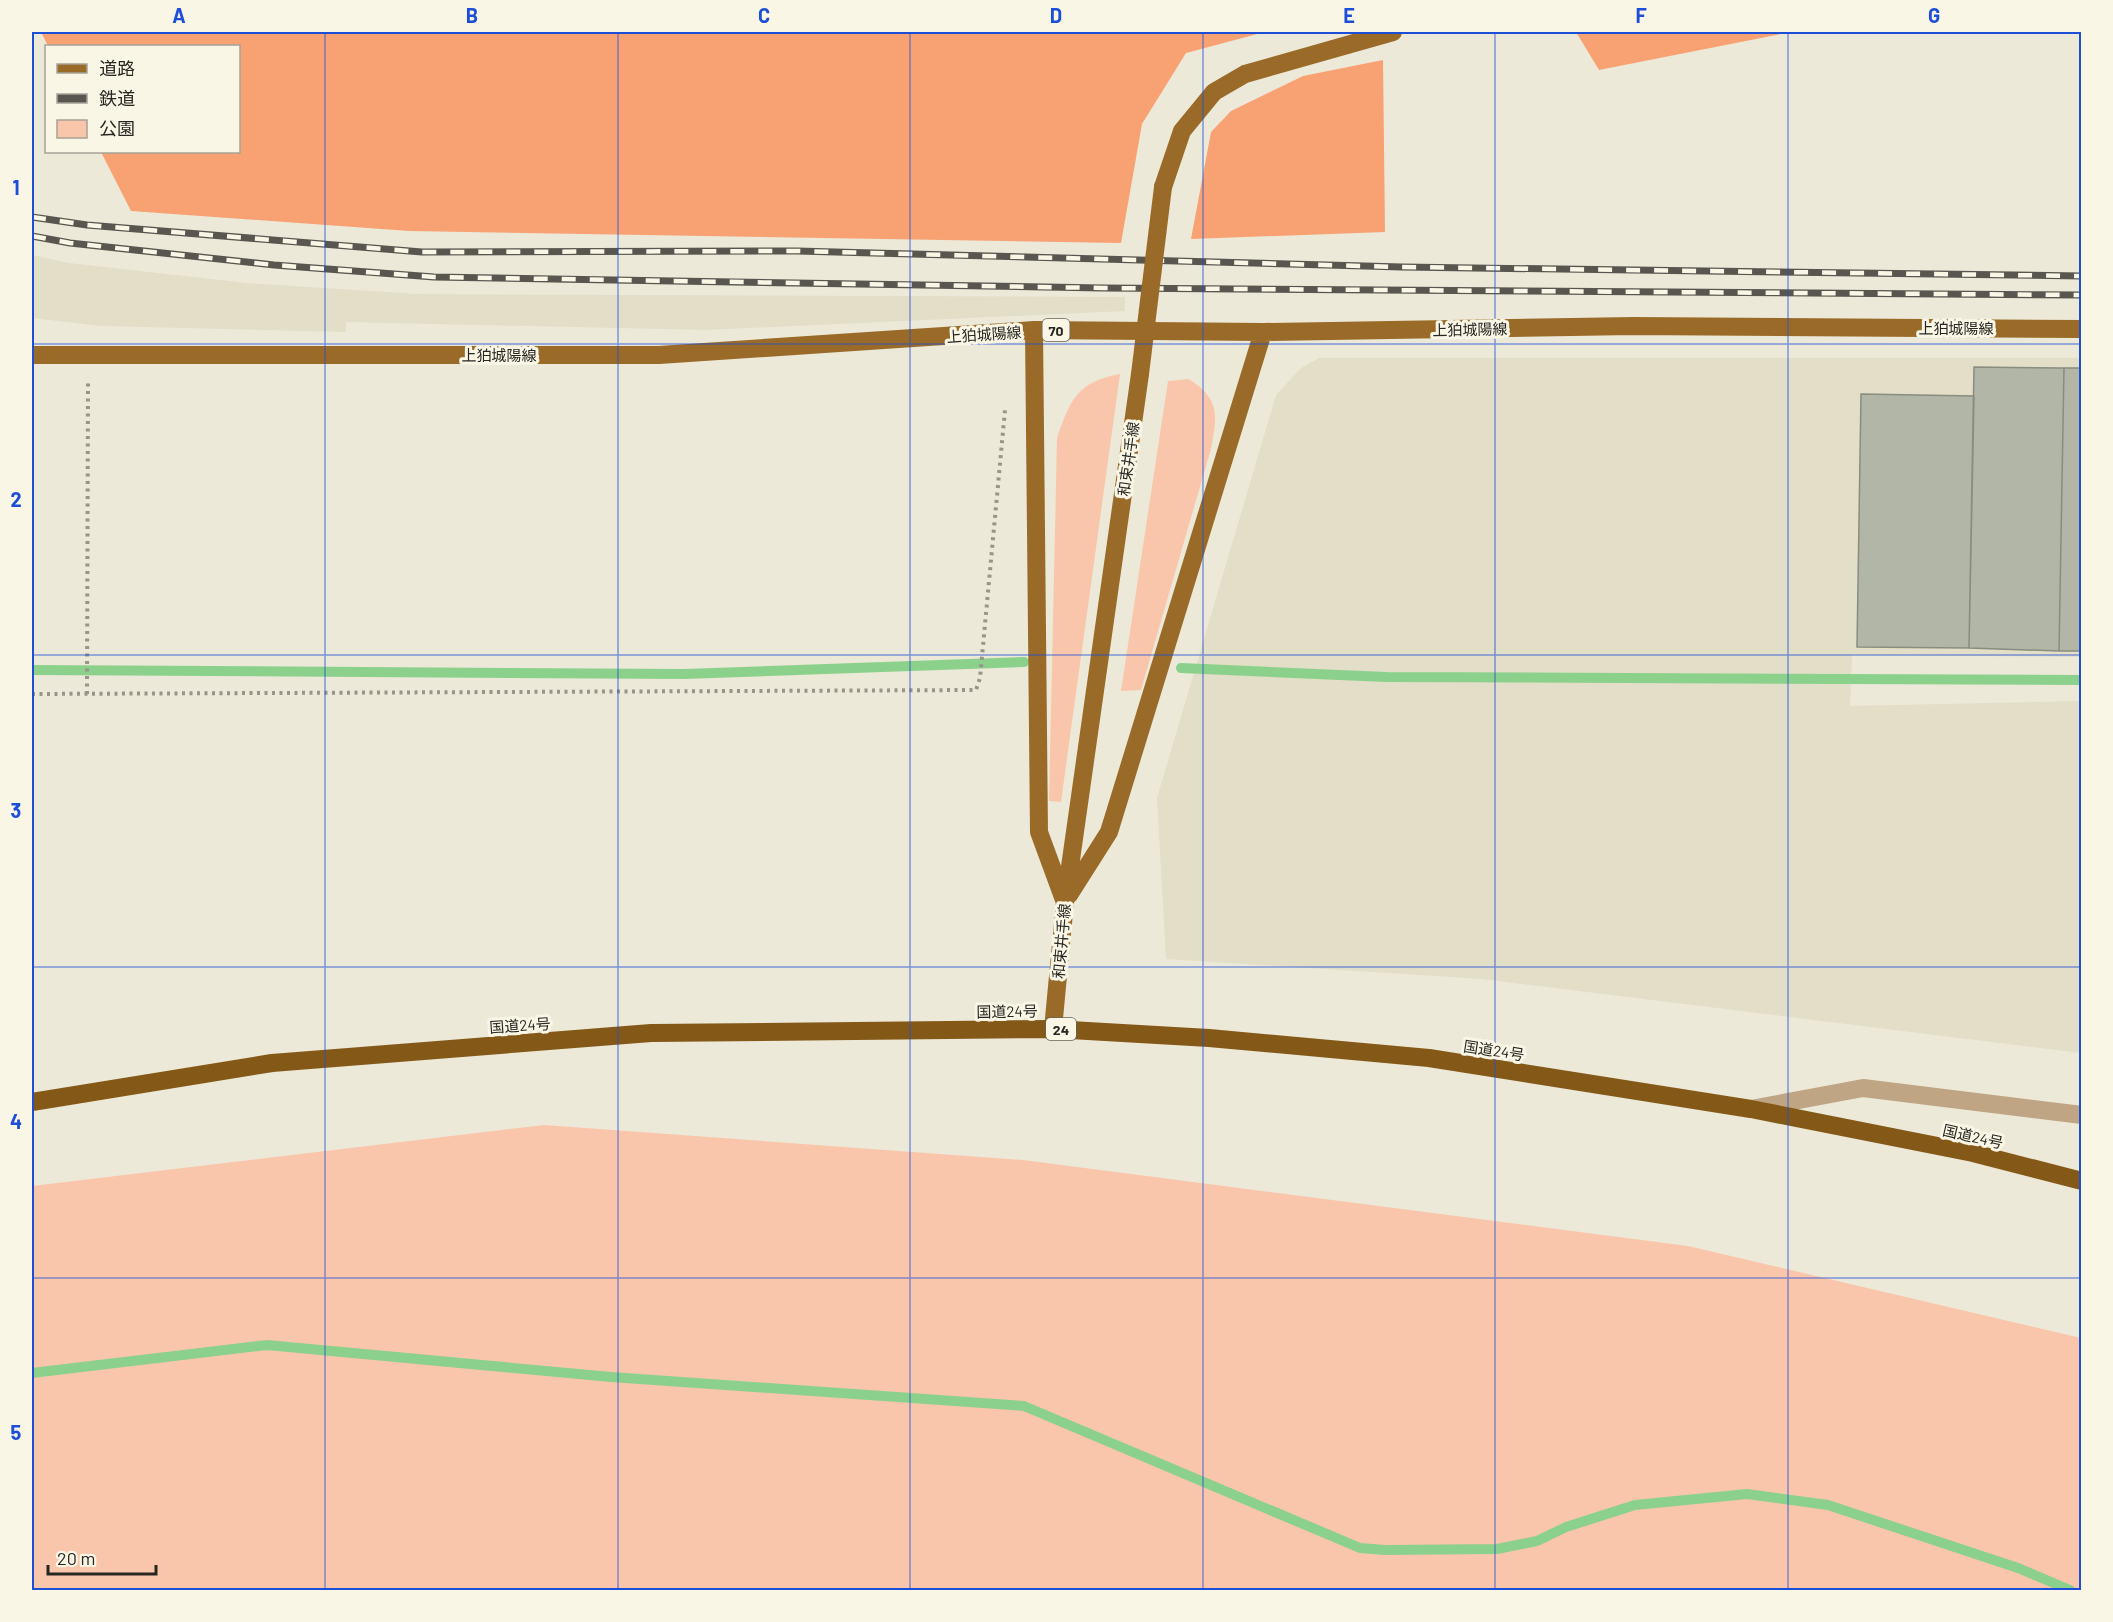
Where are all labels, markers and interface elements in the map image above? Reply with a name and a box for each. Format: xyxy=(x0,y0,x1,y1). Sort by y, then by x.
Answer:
text: A xyxy=(172,3,186,27)
text: B xyxy=(466,3,478,27)
text: C xyxy=(758,3,770,27)
text: D xyxy=(1050,3,1062,27)
text: E xyxy=(1343,3,1355,27)
text: F xyxy=(1635,3,1647,27)
text: G xyxy=(1928,3,1940,27)
legend xyxy=(45,45,240,153)
text: 道路 xyxy=(99,57,135,79)
text: 鉄道 xyxy=(99,87,135,109)
text: 公園 xyxy=(99,117,135,139)
text: 1 xyxy=(12,175,20,199)
road number: 70 xyxy=(1042,319,1070,341)
street label: 上狛城陽線 xyxy=(1432,319,1508,339)
street label: 上狛城陽線 xyxy=(1918,319,1994,337)
street label: 上狛城陽線 xyxy=(946,322,1022,346)
street label: 上狛城陽線 xyxy=(461,346,537,364)
street label: 和束井手線 xyxy=(1114,421,1142,497)
text: 2 xyxy=(10,487,22,511)
text: 3 xyxy=(11,798,21,822)
street label: 和束井手線 xyxy=(1049,903,1073,979)
street label: 国道24号 xyxy=(976,1001,1038,1021)
street label: 国道24号 xyxy=(489,1014,551,1036)
road number: 24 xyxy=(1046,1018,1076,1040)
street label: 国道24号 xyxy=(1462,1036,1526,1064)
text: 4 xyxy=(10,1109,22,1133)
street label: 国道24号 xyxy=(1941,1120,2005,1152)
text: 5 xyxy=(11,1420,22,1444)
scale bar xyxy=(48,1538,156,1576)
text: 20 m xyxy=(57,1547,95,1569)

